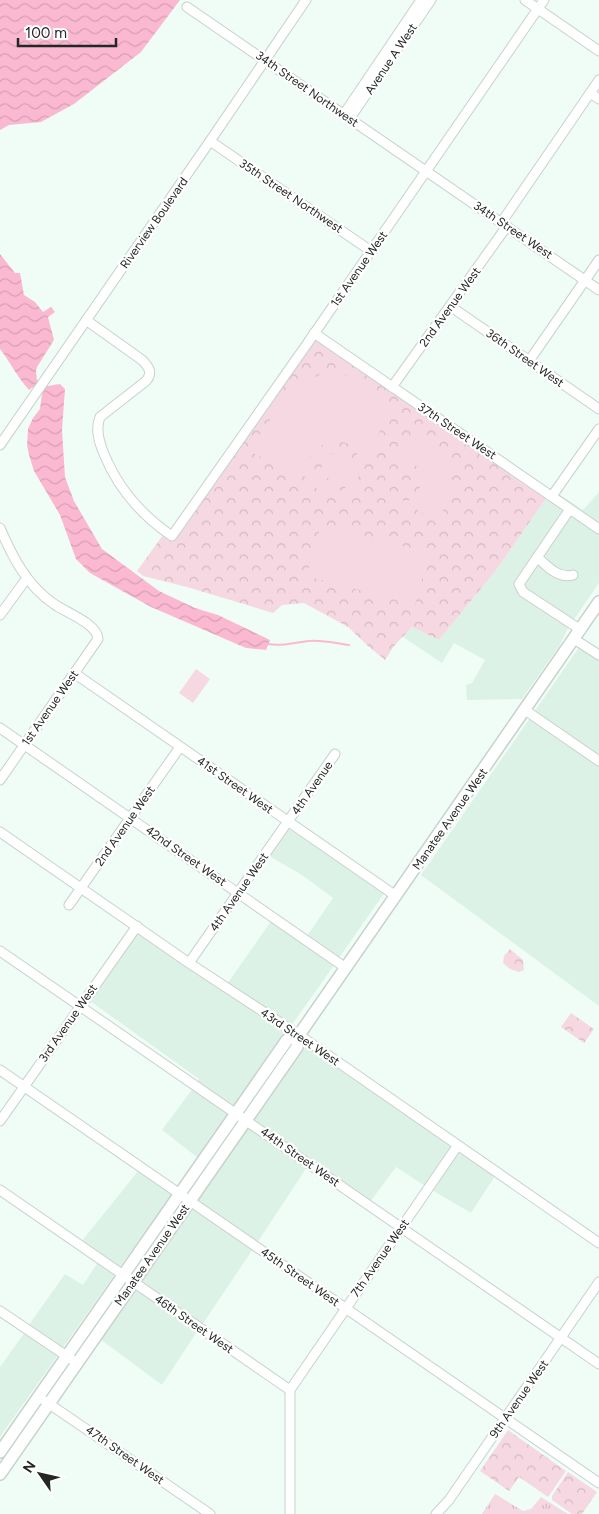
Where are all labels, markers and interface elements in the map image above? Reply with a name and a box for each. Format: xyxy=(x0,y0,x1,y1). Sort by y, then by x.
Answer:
scale bar xyxy=(18,15,115,47)
street label: Avenue A West xyxy=(362,21,420,97)
text: 100 m xyxy=(25,24,67,42)
street label: 34th Street Northwest xyxy=(253,48,361,130)
street label: 35th Street Northwest xyxy=(237,156,346,236)
street label: Riverview Boulevard xyxy=(117,175,191,271)
street label: 34th Street West xyxy=(471,198,556,262)
street label: 1st Avenue West xyxy=(328,228,391,310)
street label: 2nd Avenue West xyxy=(417,264,484,349)
street label: 36th Street West xyxy=(483,326,567,390)
street label: 37th Street West xyxy=(415,400,499,463)
street label: 1st Avenue West xyxy=(19,667,82,749)
street label: 41st Street West xyxy=(194,754,276,817)
street label: 4th Avenue xyxy=(288,758,336,818)
street label: Manatee Avenue West xyxy=(410,765,491,873)
street label: 2nd Avenue West xyxy=(92,783,158,869)
street label: 42nd Street West xyxy=(143,823,229,889)
street label: 4th Avenue West xyxy=(207,850,272,934)
street label: 3rd Avenue West xyxy=(36,981,100,1065)
street label: 43rd Street West xyxy=(258,1005,343,1069)
street label: 44th Street West xyxy=(258,1124,343,1190)
street label: Manatee Avenue West xyxy=(112,1201,193,1309)
street label: 7th Avenue West xyxy=(348,1216,412,1300)
street label: 45th Street West xyxy=(258,1245,342,1310)
street label: 46th Street West xyxy=(152,1292,236,1357)
street label: 9th Avenue West xyxy=(487,1357,551,1441)
street label: 47th Street West xyxy=(83,1423,167,1487)
north arrow xyxy=(15,1449,65,1499)
text: N xyxy=(20,1458,40,1476)

